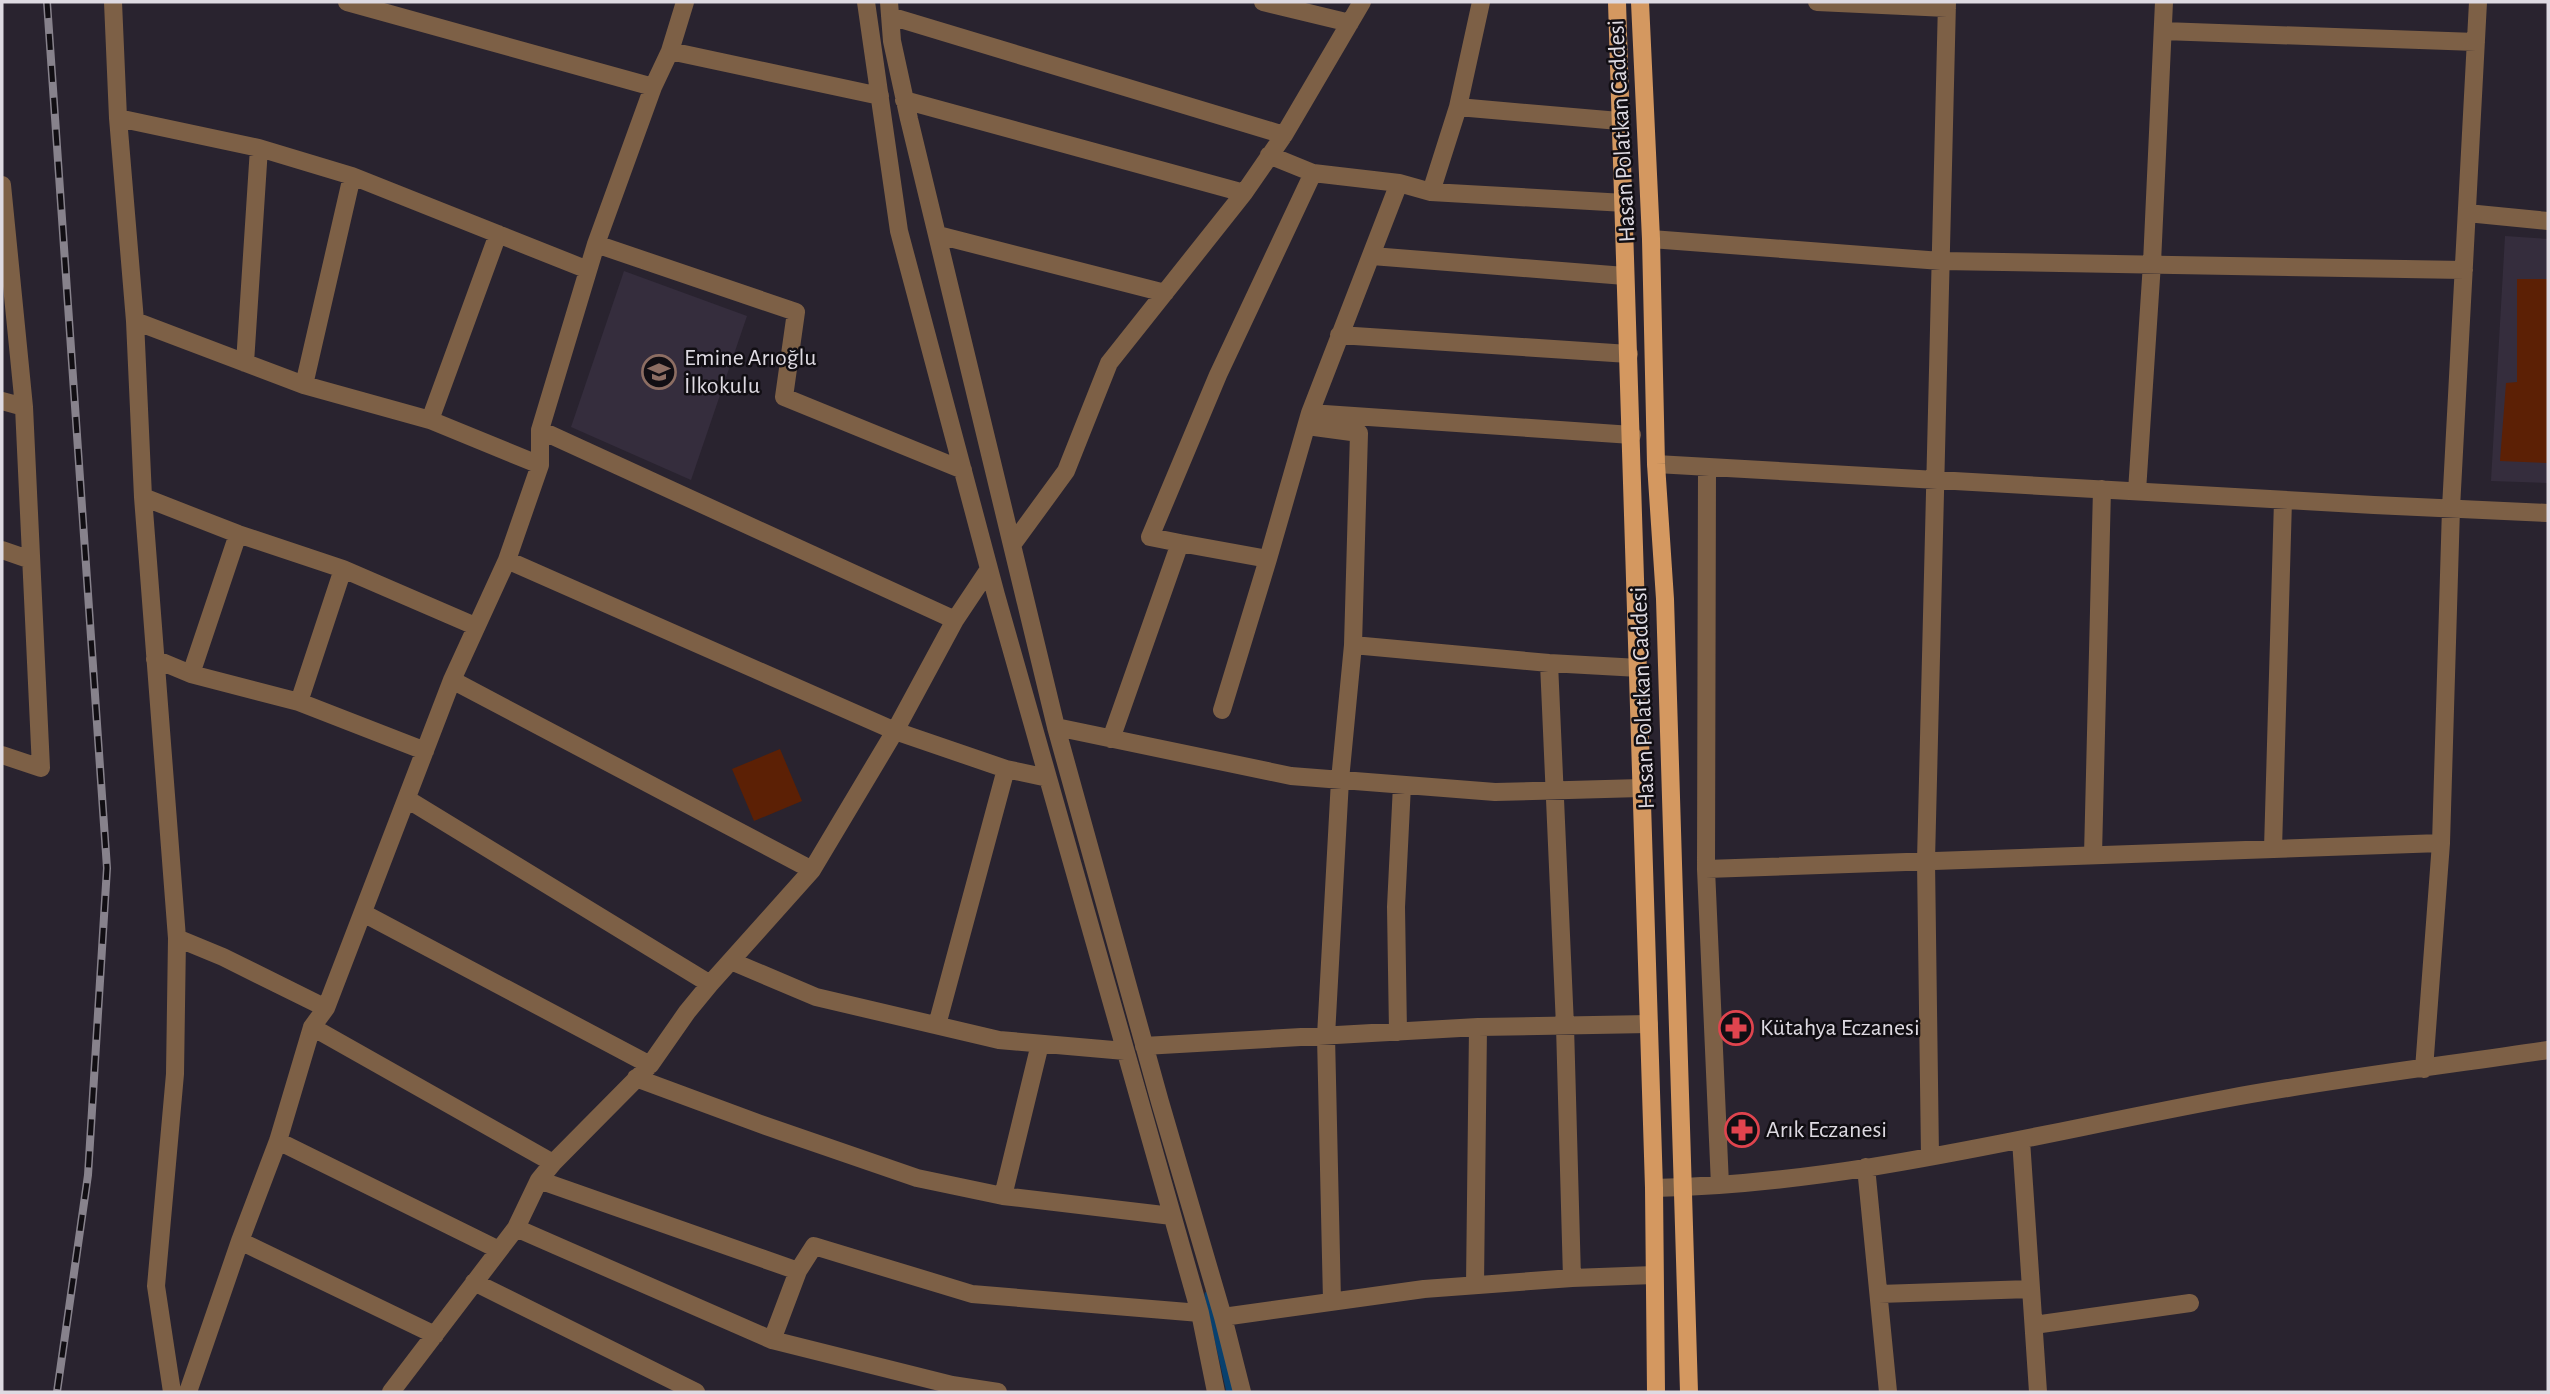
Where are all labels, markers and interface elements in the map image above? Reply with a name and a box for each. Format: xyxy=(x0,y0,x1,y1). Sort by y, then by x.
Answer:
street label: Hasan Polatkan Caddesi xyxy=(1604,19,1640,243)
place label: Emine Arıoğlu İlkokulu xyxy=(684,346,817,398)
school or university icon: Emine Arıoğlu İlkokulu xyxy=(640,353,678,391)
street label: Hasan Polatkan Caddesi xyxy=(1627,586,1659,810)
pharmacy icon: Kütahya Eczanesi xyxy=(1717,1009,1755,1047)
place label: Kütahya Eczanesi xyxy=(1760,1016,1920,1040)
pharmacy icon: Arık Eczanesi xyxy=(1723,1111,1761,1149)
place label: Arık Eczanesi xyxy=(1766,1118,1887,1142)

